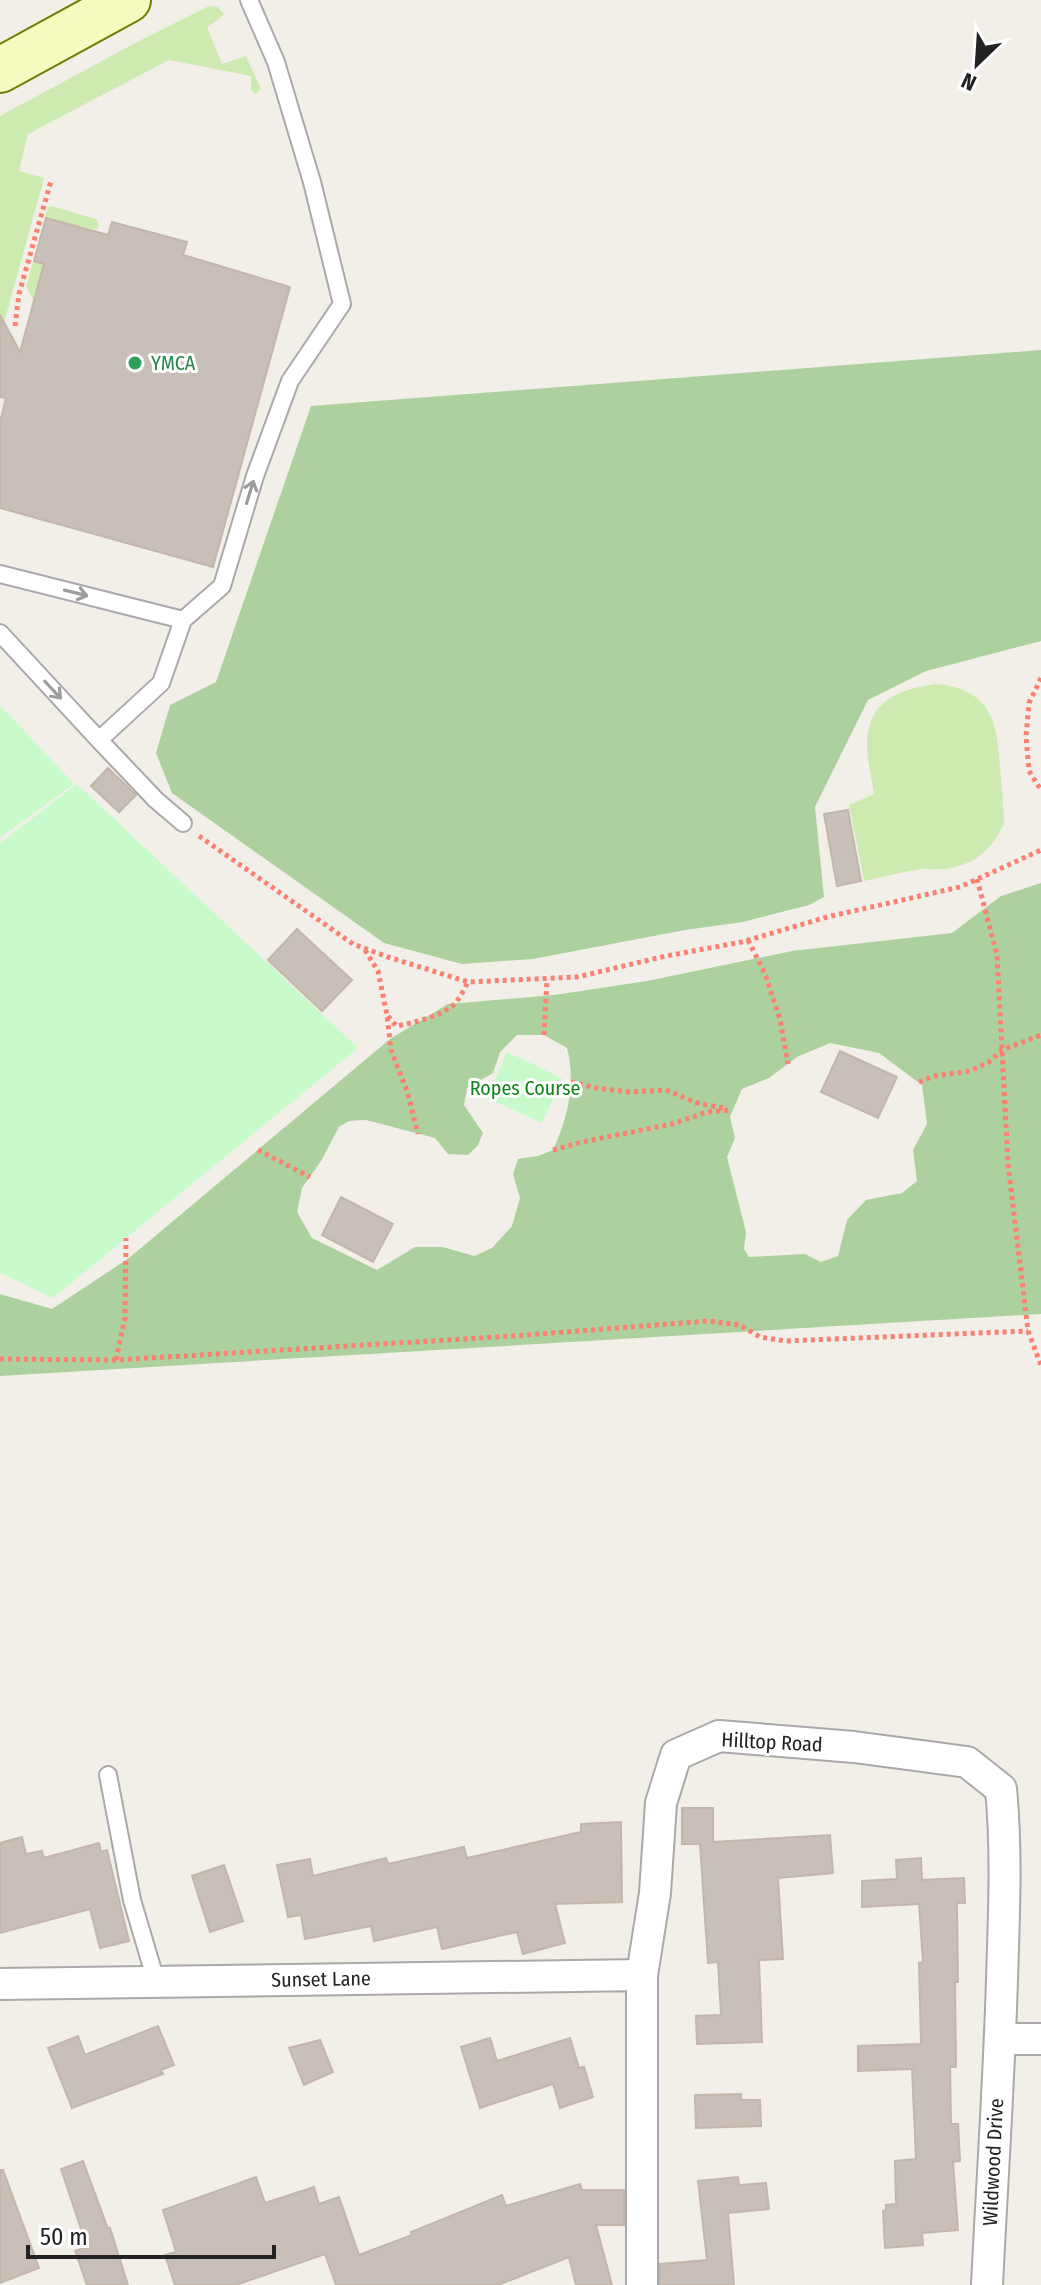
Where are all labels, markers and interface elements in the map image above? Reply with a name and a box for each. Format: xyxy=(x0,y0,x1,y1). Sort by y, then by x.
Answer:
north arrow xyxy=(937,24,1017,104)
text: N xyxy=(957,67,980,97)
place label: YMCA xyxy=(151,351,196,375)
marker: YMCA xyxy=(126,354,144,372)
one-way arrow xyxy=(244,480,258,505)
one-way arrow xyxy=(62,586,88,601)
one-way arrow xyxy=(43,680,61,700)
park label: Ropes Course xyxy=(470,1076,580,1100)
street label: Hilltop Road xyxy=(721,1727,823,1757)
street label: Sunset Lane xyxy=(271,1966,371,1992)
street label: Wildwood Drive xyxy=(978,2098,1008,2226)
scale bar xyxy=(28,2209,274,2259)
text: 50 m xyxy=(40,2223,88,2251)

